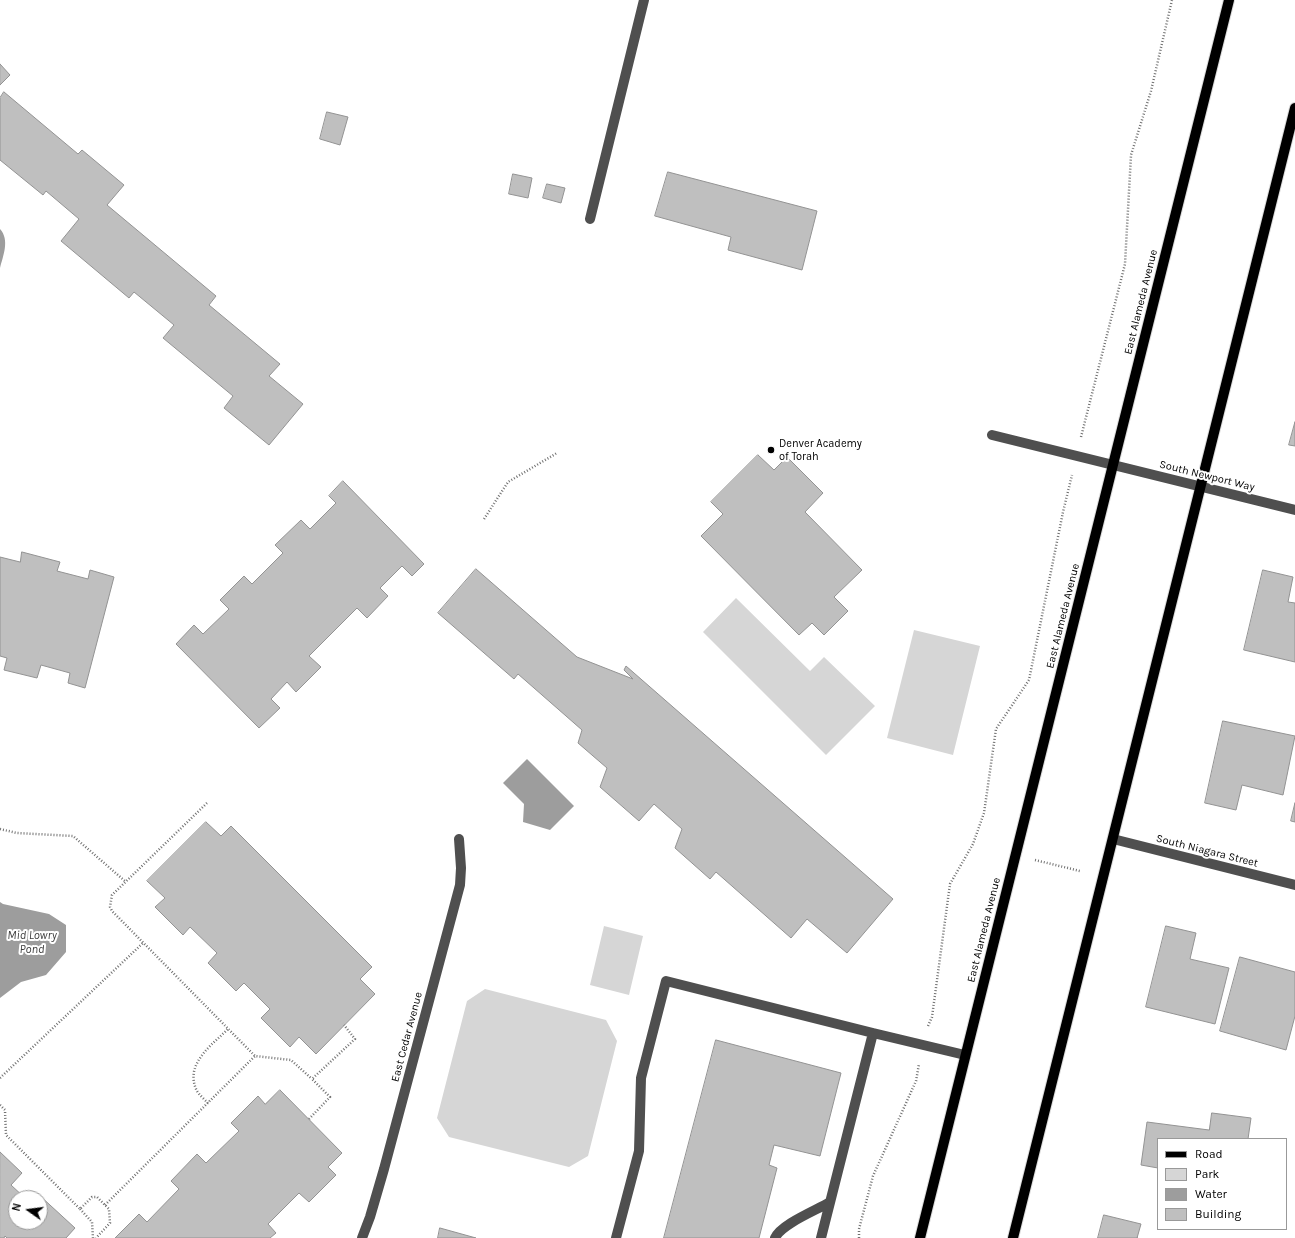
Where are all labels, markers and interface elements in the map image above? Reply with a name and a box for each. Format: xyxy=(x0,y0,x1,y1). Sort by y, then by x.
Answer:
street label: East Alameda Avenue xyxy=(1122,248,1160,356)
place label: Denver Academy of Torah xyxy=(779,437,862,463)
marker: Denver Academy of Torah xyxy=(766,445,776,455)
street label: South Newport Way xyxy=(1158,458,1256,494)
street label: East Alameda Avenue xyxy=(1044,562,1082,670)
street label: South Niagara Street xyxy=(1155,832,1259,870)
street label: East Alameda Avenue xyxy=(965,876,1003,984)
water label: Mid Lowry Pond xyxy=(7,929,57,957)
street label: East Cedar Avenue xyxy=(389,991,425,1083)
legend xyxy=(1157,1138,1287,1230)
text: Road xyxy=(1195,1147,1223,1161)
text: Park xyxy=(1195,1167,1219,1181)
text: Water xyxy=(1195,1187,1227,1201)
north arrow xyxy=(8,1190,48,1230)
text: N xyxy=(10,1202,24,1213)
text: Building xyxy=(1195,1207,1241,1221)

